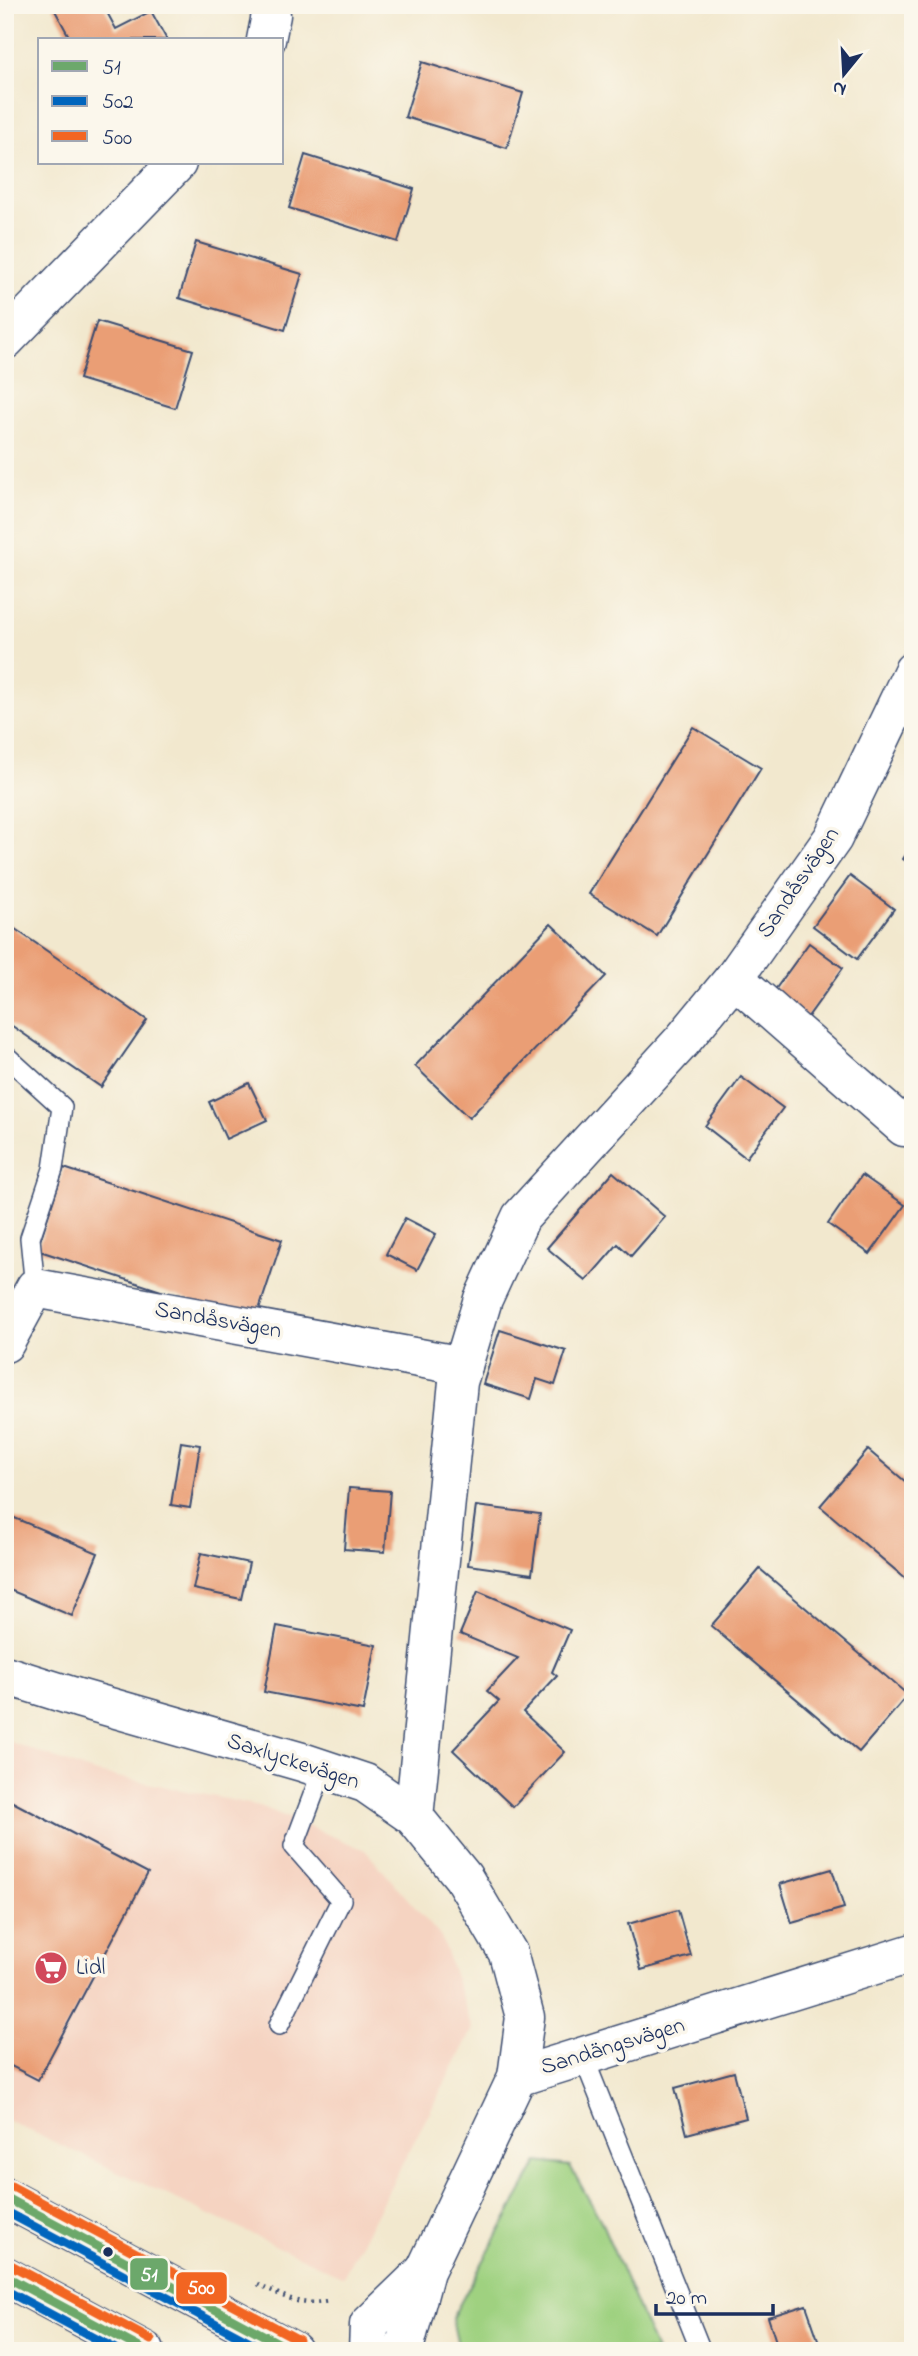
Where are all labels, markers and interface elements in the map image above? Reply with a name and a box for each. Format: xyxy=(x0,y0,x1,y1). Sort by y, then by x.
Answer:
legend xyxy=(38,38,284,164)
north arrow xyxy=(810,38,880,108)
text: 51 xyxy=(102,54,121,84)
text: N xyxy=(829,73,850,103)
text: 502 xyxy=(102,88,134,118)
text: 500 xyxy=(102,124,132,154)
street label: Sandåsvägen xyxy=(750,821,849,946)
street label: Sandåsvägen xyxy=(152,1294,284,1349)
street label: Saxlyckevägen xyxy=(222,1725,364,1801)
supermarket icon: Lidl xyxy=(32,1949,70,1987)
place label: Lidl xyxy=(76,1952,105,1985)
street label: Sandängsvägen xyxy=(537,2009,689,2086)
unlabelled marker xyxy=(101,2245,115,2259)
line badge: 51 xyxy=(129,2257,169,2291)
text: 51 xyxy=(141,2263,157,2290)
line badge: 500 xyxy=(175,2271,228,2305)
scale bar xyxy=(656,2272,773,2316)
text: 500 xyxy=(187,2276,215,2303)
text: 20 m xyxy=(666,2284,707,2314)

